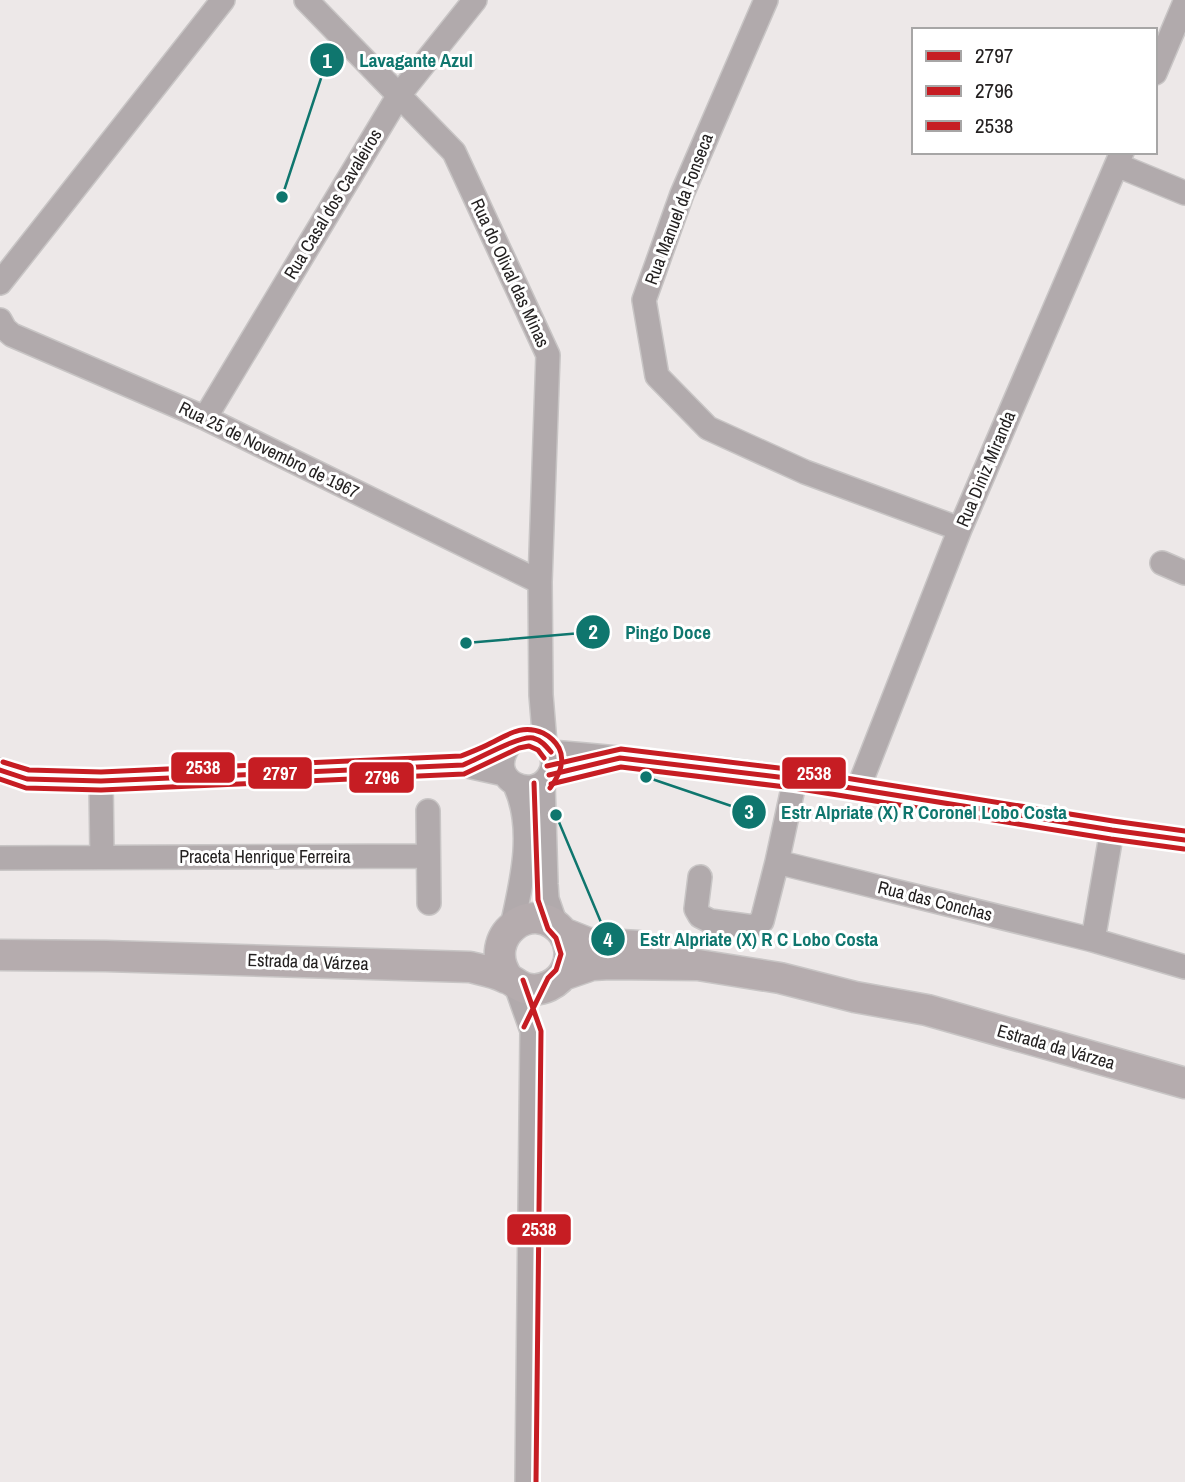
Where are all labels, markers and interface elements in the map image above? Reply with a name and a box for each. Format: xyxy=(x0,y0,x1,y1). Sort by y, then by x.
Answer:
legend xyxy=(912,28,1157,154)
callout: Lavagante Azul xyxy=(310,40,487,80)
text: 2797 xyxy=(975,41,1013,70)
text: 1 xyxy=(322,46,332,75)
text: Lavagante Azul xyxy=(359,47,473,73)
text: 2796 xyxy=(975,76,1013,105)
text: 2538 xyxy=(975,111,1013,140)
street label: Rua Casal dos Cavaleiros xyxy=(278,124,387,284)
street label: Rua Manuel da Fonseca xyxy=(638,130,719,288)
street label: Rua do Olival das Minas xyxy=(465,194,556,351)
street label: Rua 25 de Novembro de 1967 xyxy=(175,395,364,504)
street label: Rua Diniz Miranda xyxy=(950,407,1021,531)
callout: Pingo Doce xyxy=(576,612,724,652)
text: 2 xyxy=(588,617,598,646)
text: Pingo Doce xyxy=(625,619,711,645)
line badge: 2538 xyxy=(170,751,236,784)
text: 2538 xyxy=(186,754,221,780)
line badge: 2797 xyxy=(247,756,313,790)
line badge: 2538 xyxy=(781,756,847,790)
text: 2797 xyxy=(263,760,298,786)
text: 2538 xyxy=(797,760,832,786)
line badge: 2796 xyxy=(348,761,415,794)
text: 2796 xyxy=(365,764,400,790)
callout: Estr Alpriate (X) R Coronel Lobo Costa xyxy=(732,792,1081,832)
text: 3 xyxy=(744,797,754,826)
text: Estr Alpriate (X) R Coronel Lobo Costa xyxy=(781,799,1067,825)
street label: Praceta Henrique Ferreira xyxy=(179,844,351,869)
street label: Rua das Conchas xyxy=(875,874,995,927)
callout: Estr Alpriate (X) R C Lobo Costa xyxy=(590,919,892,959)
text: 4 xyxy=(603,925,613,954)
text: Estr Alpriate (X) R C Lobo Costa xyxy=(640,926,879,952)
street label: Estrada da Várzea xyxy=(247,947,369,976)
street label: Estrada da Várzea xyxy=(994,1018,1118,1075)
line badge: 2538 xyxy=(506,1213,572,1246)
text: 2538 xyxy=(522,1216,557,1242)

